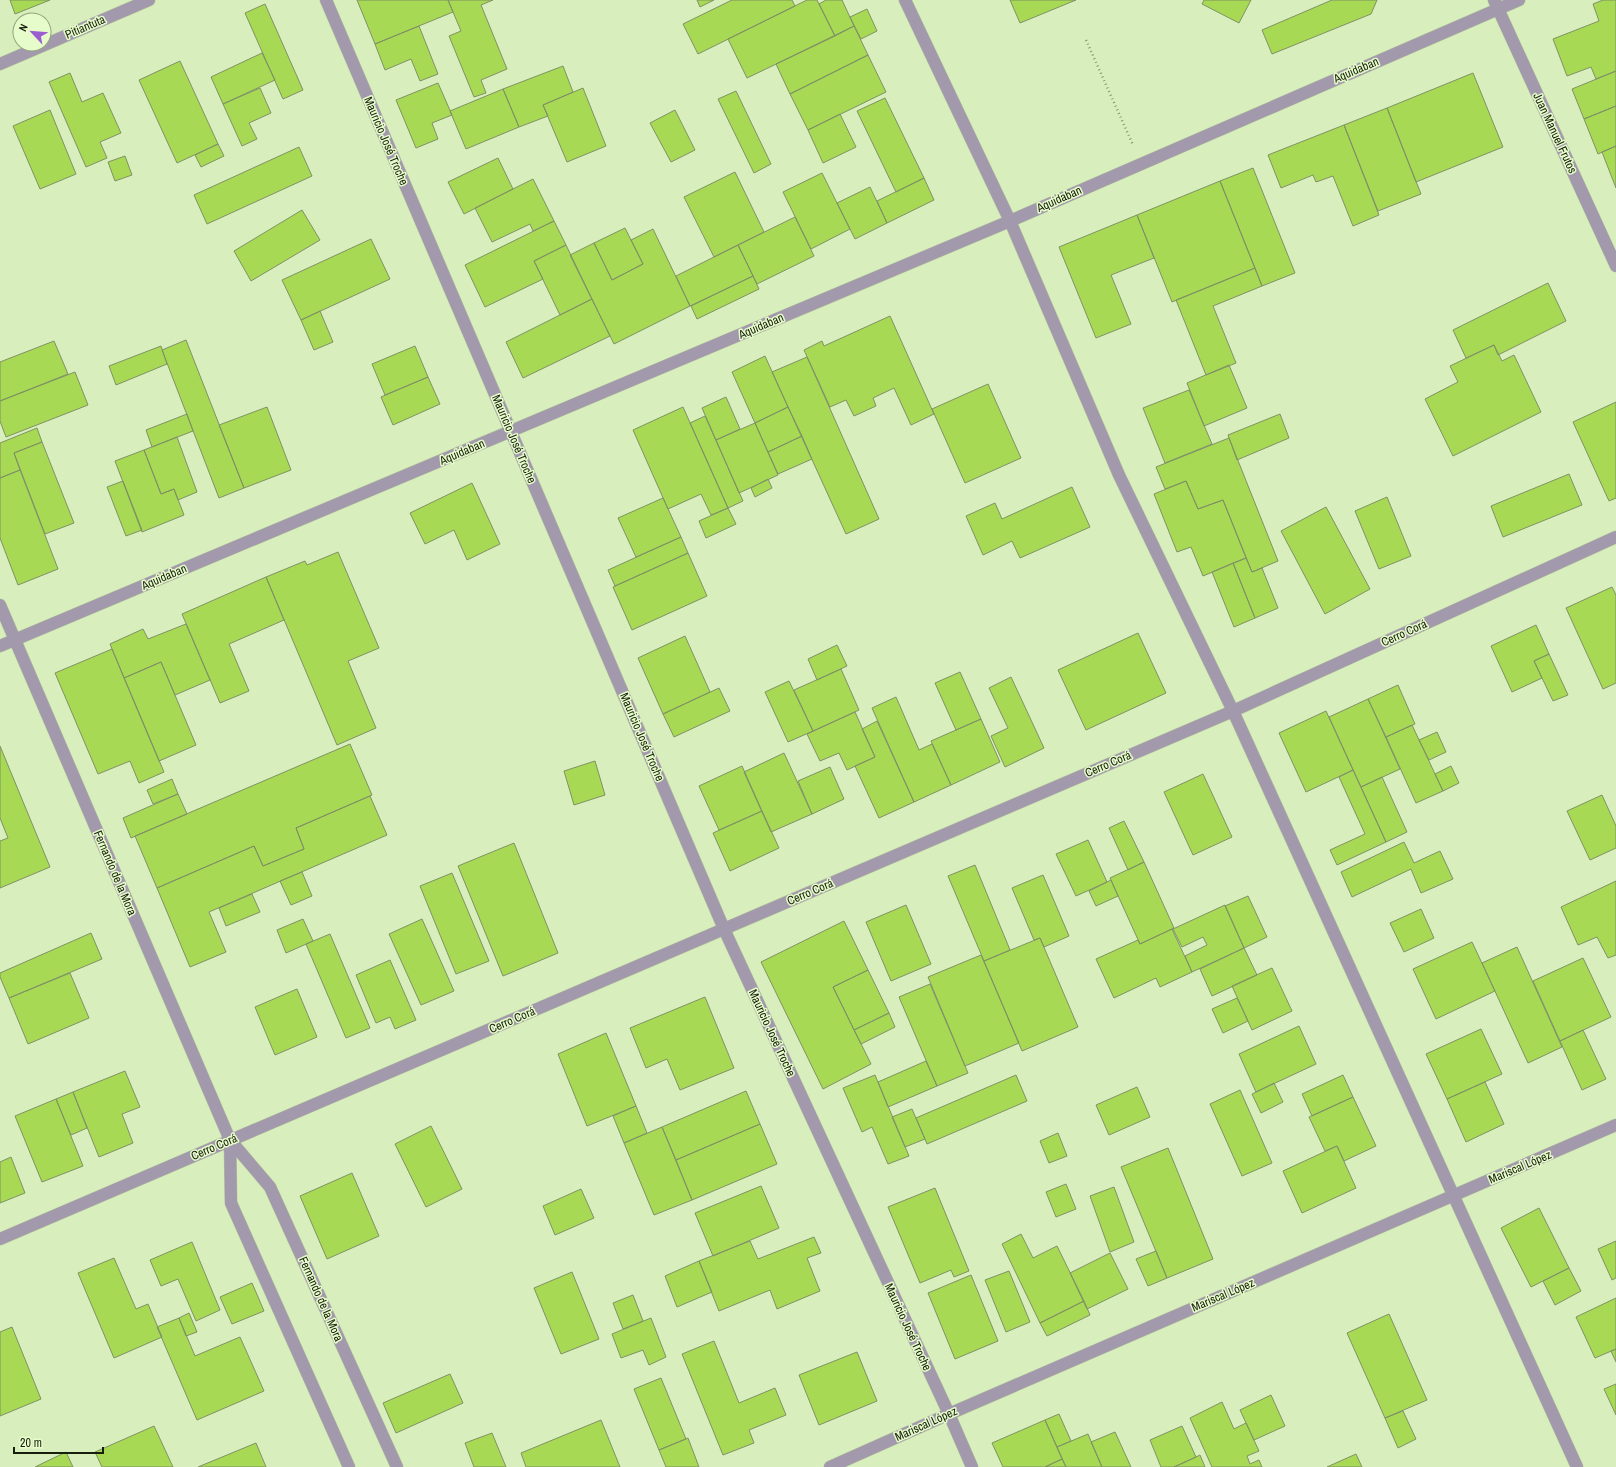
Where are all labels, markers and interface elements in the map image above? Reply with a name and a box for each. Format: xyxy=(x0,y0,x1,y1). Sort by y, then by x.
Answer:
street label: Pitiantuta xyxy=(62,11,108,43)
north arrow xyxy=(12,12,52,52)
text: N xyxy=(15,22,31,34)
street label: Aquidaban xyxy=(1330,53,1381,87)
street label: Juan Manuel Frutos xyxy=(1529,90,1581,176)
street label: Mauricio José Troche xyxy=(360,94,412,188)
street label: Aquidaban xyxy=(1033,182,1084,216)
street label: Aquidaban xyxy=(735,309,786,343)
street label: Mauricio José Troche xyxy=(488,392,540,486)
street label: Aquidaban xyxy=(436,435,487,469)
street label: Aquidaban xyxy=(138,560,189,594)
street label: Cerro Corá xyxy=(1379,616,1430,650)
street label: Mauricio José Troche xyxy=(616,690,668,784)
street label: Cerro Corá xyxy=(1082,747,1134,781)
street label: Fernando de la Mora xyxy=(90,828,140,918)
street label: Cerro Corá xyxy=(784,875,836,909)
street label: Mauricio José Troche xyxy=(745,987,799,1079)
street label: Cerro Corá xyxy=(486,1003,538,1037)
street label: Cerro Corá xyxy=(188,1130,240,1164)
street label: Mariscal López xyxy=(1486,1147,1554,1187)
street label: Fernando de la Mora xyxy=(295,1254,347,1344)
street label: Mariscal López xyxy=(1189,1275,1257,1315)
street label: Mauricio José Troche xyxy=(881,1281,935,1373)
street label: Mariscal López xyxy=(892,1403,960,1445)
scale bar xyxy=(14,1429,103,1455)
text: 20 m xyxy=(20,1435,42,1451)

